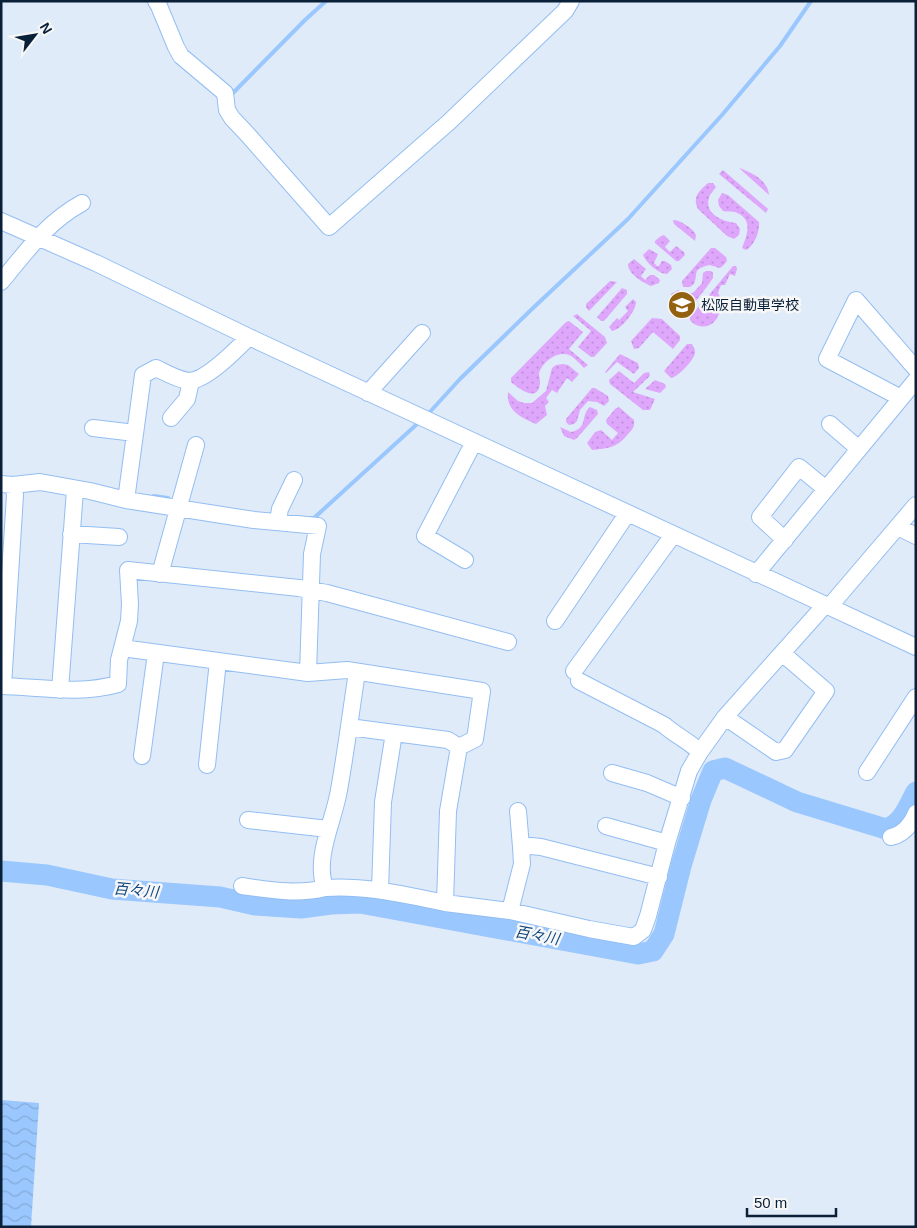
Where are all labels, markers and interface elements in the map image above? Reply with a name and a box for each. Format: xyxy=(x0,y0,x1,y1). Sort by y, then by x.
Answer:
north arrow xyxy=(10,10,60,60)
text: N xyxy=(37,20,56,37)
school or university icon: 松阪自動車学校 xyxy=(667,290,697,320)
place label: 松阪自動車学校 xyxy=(701,297,799,313)
water label: 百々川 xyxy=(113,880,161,901)
water label: 百々川 xyxy=(513,923,563,948)
scale bar xyxy=(747,1186,836,1218)
text: 50 m xyxy=(754,1194,787,1211)

